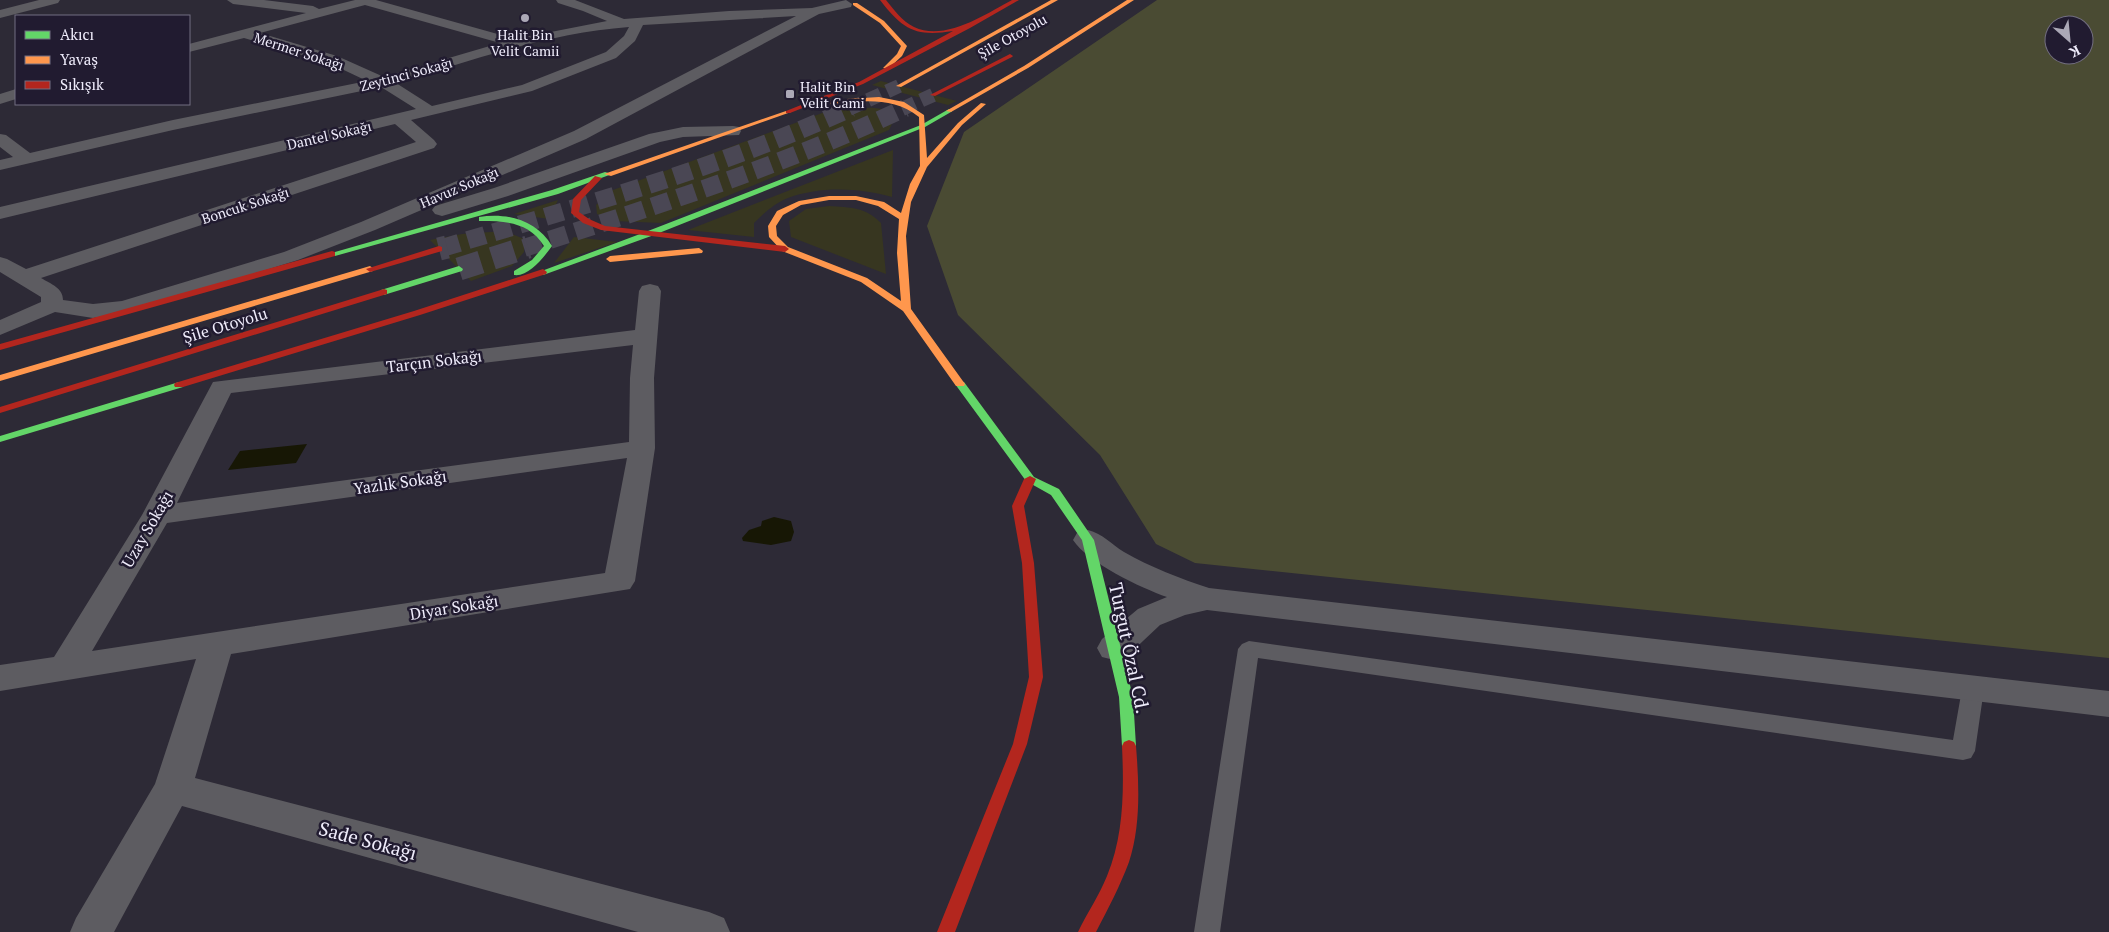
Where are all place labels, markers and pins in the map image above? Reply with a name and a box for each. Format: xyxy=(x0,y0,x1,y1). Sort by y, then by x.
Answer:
marker: Halit Bin Velit Camii xyxy=(519,12,531,24)
place label: Halit Bin Velit Camii xyxy=(491,25,559,60)
place label: Halit Bin Velit Cami xyxy=(800,77,865,112)
marker: Halit Bin Velit Cami xyxy=(784,88,796,100)

